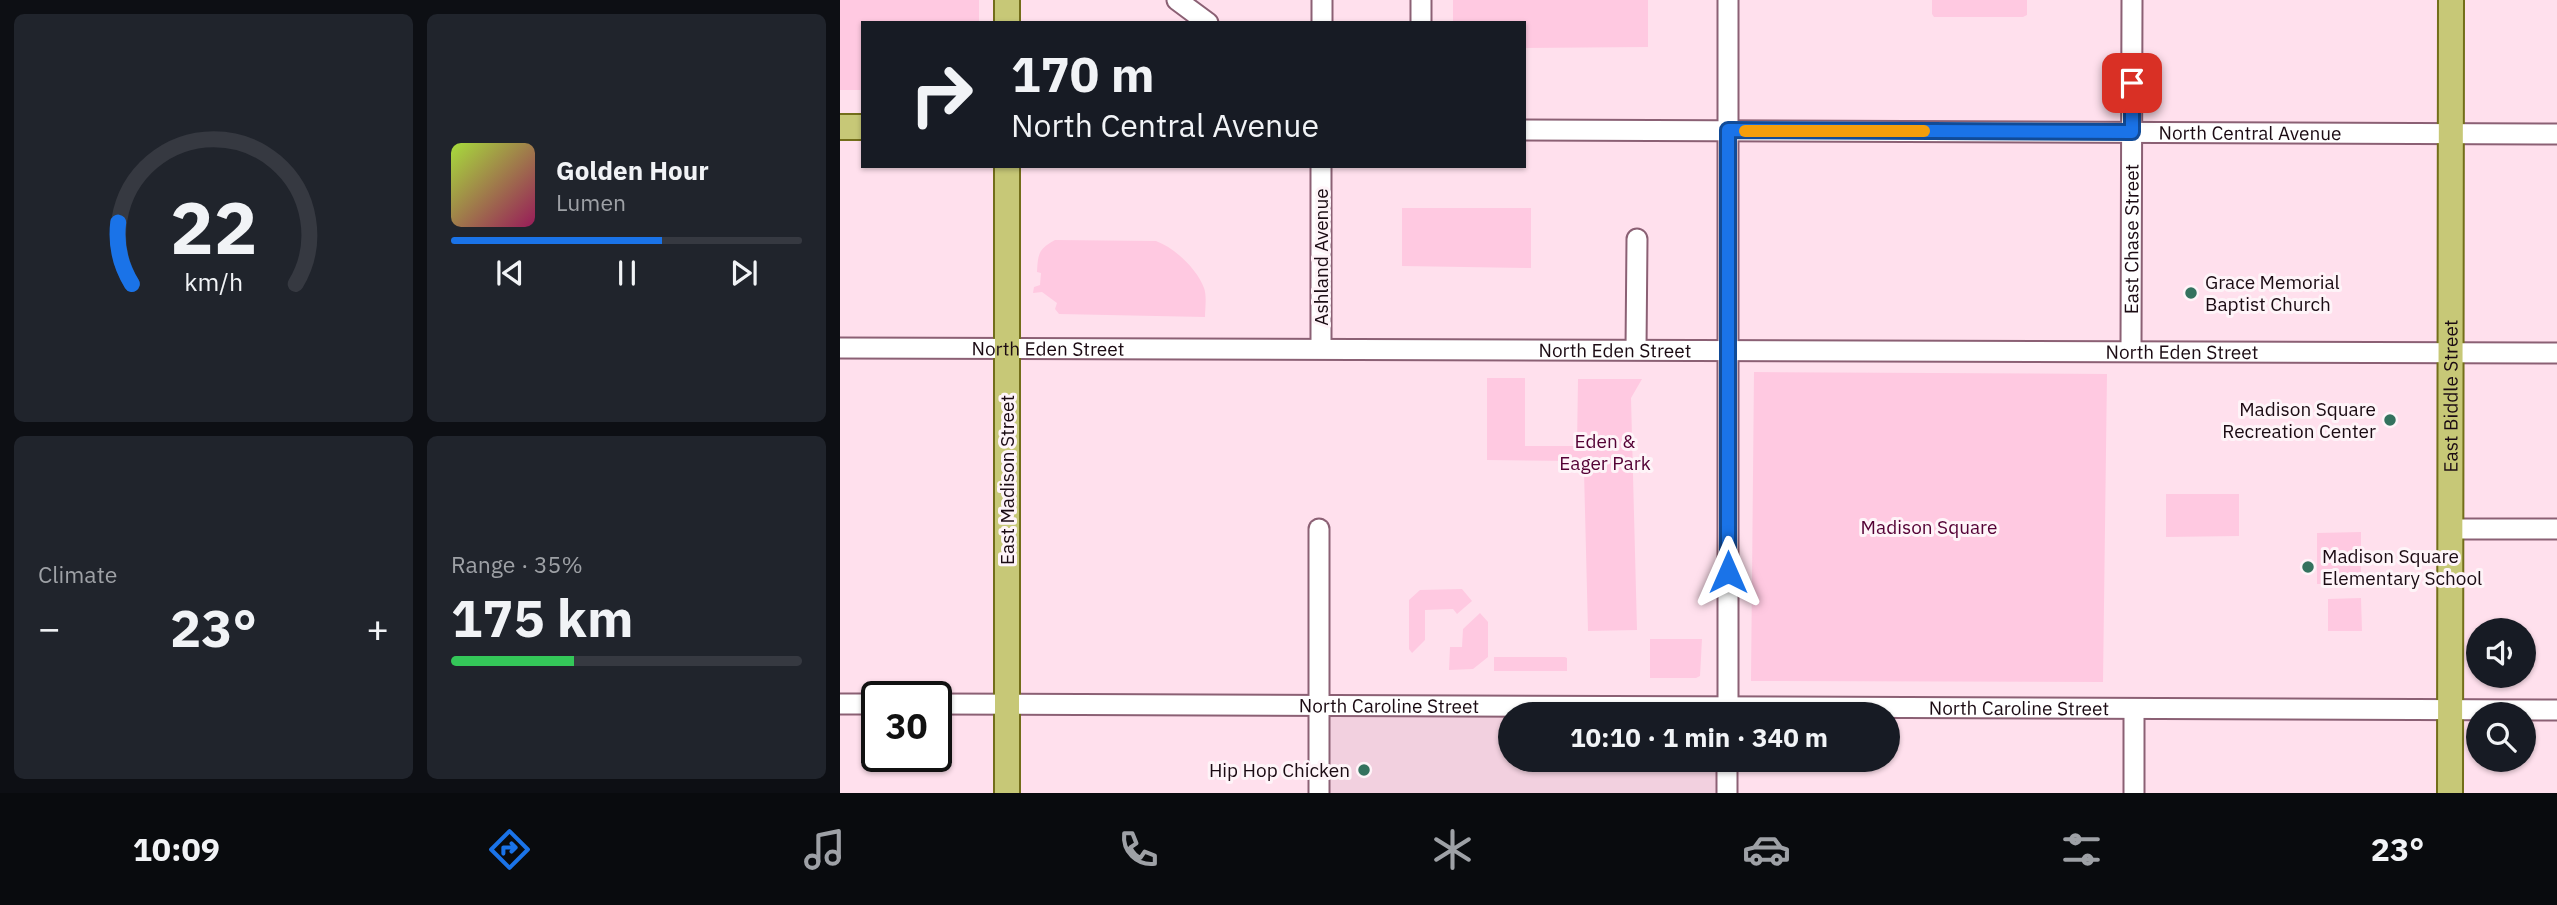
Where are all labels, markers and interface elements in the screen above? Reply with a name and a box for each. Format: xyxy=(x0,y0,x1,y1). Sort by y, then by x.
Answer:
text: 170 m xyxy=(1011,42,1155,105)
icon: right xyxy=(896,49,987,140)
pin xyxy=(2102,53,2162,113)
icon: arrive xyxy=(2113,64,2151,102)
text: North Central Avenue xyxy=(1011,104,1319,146)
street label: North Central Avenue xyxy=(2158,120,2342,145)
text: Golden Hour xyxy=(556,153,709,187)
street label: East Chase Street xyxy=(2119,164,2144,314)
text: 22 xyxy=(170,179,257,274)
text: Lumen xyxy=(556,187,626,217)
street label: Ashland Avenue xyxy=(1309,188,1333,326)
icon: previous xyxy=(491,254,529,292)
icon: pause xyxy=(608,254,646,292)
icon: next xyxy=(725,254,763,292)
text: km/h xyxy=(184,265,243,298)
place label: Grace Memorial Baptist Church xyxy=(2205,270,2340,316)
marker: Grace Memorial Baptist Church xyxy=(2183,285,2199,301)
street label: East Biddle Street xyxy=(2438,319,2463,473)
street label: North Eden Street xyxy=(972,336,1124,361)
street label: North Eden Street xyxy=(1539,338,1691,362)
street label: North Eden Street xyxy=(2106,340,2258,364)
street label: East Madison Street xyxy=(995,395,1019,565)
place label: Madison Square Recreation Center xyxy=(2222,397,2376,443)
marker: Madison Square Recreation Center xyxy=(2382,412,2398,428)
park label: Eden & Eager Park xyxy=(1559,429,1651,475)
park label: Madison Square xyxy=(1861,515,1997,539)
position arrow xyxy=(1691,535,1765,609)
place label: Madison Square Elementary School xyxy=(2322,544,2482,590)
text: Range · 35% xyxy=(451,549,583,579)
text: Climate xyxy=(38,559,117,589)
marker: Madison Square Elementary School xyxy=(2300,559,2316,575)
text: 175 km xyxy=(451,584,633,651)
text: 23° xyxy=(170,594,257,661)
text: − xyxy=(38,603,61,652)
text: + xyxy=(366,603,389,652)
map controls xyxy=(2466,618,2536,772)
button: sound xyxy=(2466,618,2536,688)
speed limit sign: 30 xyxy=(861,681,952,772)
street label: North Caroline Street xyxy=(1299,693,1479,718)
street label: North Caroline Street xyxy=(1929,696,2109,720)
button: search xyxy=(2466,702,2536,772)
text: 10:10 · 1 min · 340 m xyxy=(1570,720,1828,754)
place label: Hip Hop Chicken xyxy=(1209,758,1350,782)
marker: Hip Hop Chicken xyxy=(1356,762,1372,778)
icon: directions xyxy=(485,825,534,874)
icon: music xyxy=(800,825,849,874)
icon: phone xyxy=(1114,825,1163,874)
icon: climate xyxy=(1428,825,1477,874)
icon: car xyxy=(1742,825,1791,874)
icon: filters xyxy=(2057,825,2106,874)
text: 10:09 xyxy=(133,828,220,870)
text: 23° xyxy=(2371,828,2424,870)

